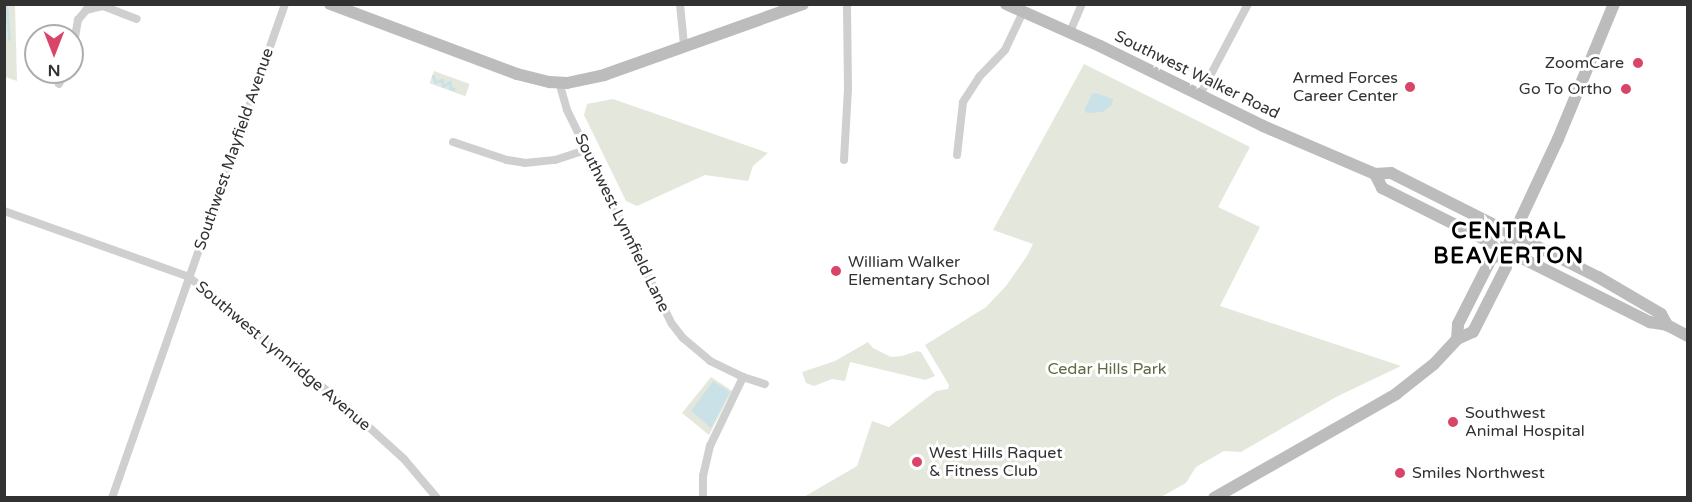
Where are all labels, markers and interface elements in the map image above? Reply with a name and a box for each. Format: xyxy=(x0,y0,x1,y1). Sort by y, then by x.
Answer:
north arrow xyxy=(24,24,84,84)
street label: Southwest Walker Road xyxy=(1111,27,1283,123)
street label: Southwest Mayfield Avenue xyxy=(190,46,278,252)
place label: ZoomCare xyxy=(1545,53,1624,73)
marker: ZoomCare xyxy=(1629,54,1647,72)
text: N xyxy=(48,60,60,80)
place label: Armed Forces Career Center xyxy=(1292,68,1398,106)
place label: Go To Ortho xyxy=(1519,79,1612,99)
marker: Armed Forces Career Center xyxy=(1403,80,1417,94)
marker: Go To Ortho xyxy=(1617,80,1635,98)
street label: Southwest Lynnfield Lane xyxy=(570,131,674,315)
district label: CENTRAL BEAVERTON xyxy=(1433,218,1585,270)
place label: William Walker Elementary School xyxy=(848,252,990,290)
marker: William Walker Elementary School xyxy=(829,264,843,278)
street label: Southwest Lynnridge Avenue xyxy=(192,277,374,435)
park label: Cedar Hills Park xyxy=(1047,359,1167,379)
place label: Southwest Animal Hospital xyxy=(1465,403,1585,441)
marker: Southwest Animal Hospital xyxy=(1446,415,1460,429)
place label: West Hills Raquet & Fitness Club xyxy=(929,443,1063,481)
marker: West Hills Raquet & Fitness Club xyxy=(910,455,924,469)
place label: Smiles Northwest xyxy=(1412,463,1545,483)
marker: Smiles Northwest xyxy=(1393,466,1407,480)

